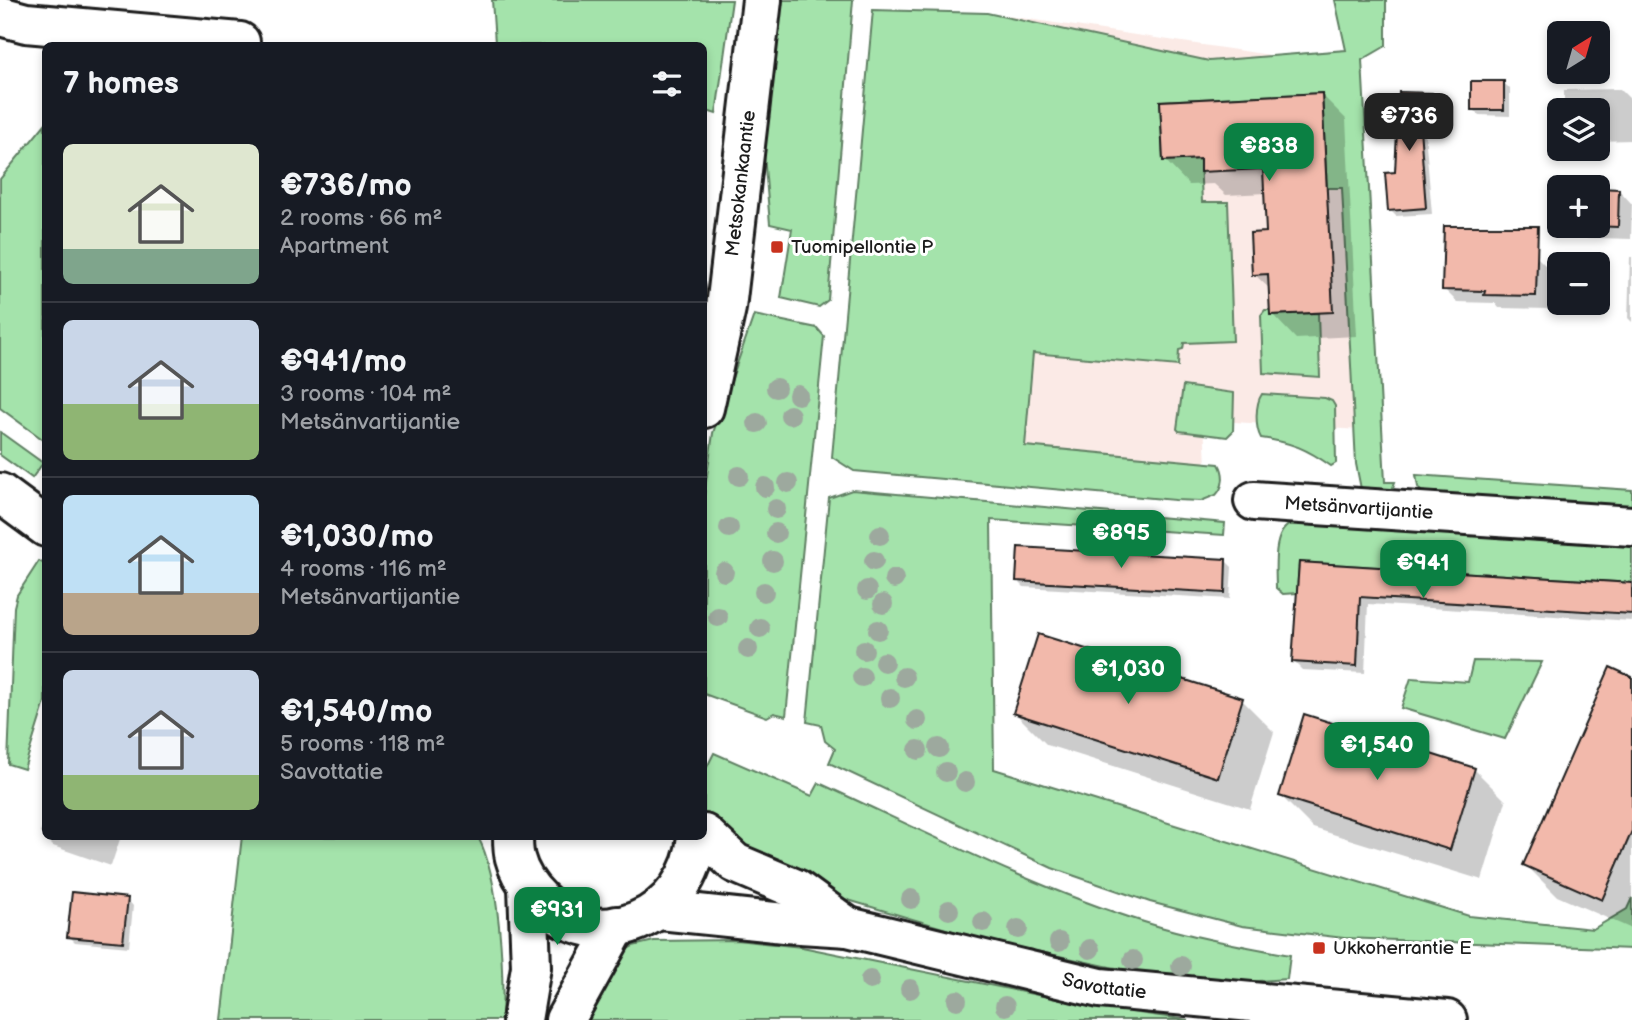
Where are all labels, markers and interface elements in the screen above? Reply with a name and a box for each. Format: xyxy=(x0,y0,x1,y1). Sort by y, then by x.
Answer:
north arrow xyxy=(1547,21,1610,84)
map controls xyxy=(1547,21,1610,315)
icon: filters xyxy=(648,65,686,103)
text: 7 homes xyxy=(63,66,179,102)
pin: €736 xyxy=(1368,94,1450,153)
button: layers xyxy=(1547,98,1610,161)
text: €736 xyxy=(1380,102,1438,130)
street label: Metsokankaantie xyxy=(721,109,761,258)
pin: €838 xyxy=(1228,124,1310,183)
text: €838 xyxy=(1240,132,1298,160)
text: €736/mo xyxy=(280,168,412,204)
icon: home xyxy=(119,172,203,256)
button: + xyxy=(1547,175,1610,238)
text: 2 rooms · 66 m² xyxy=(280,204,442,232)
text: Apartment xyxy=(280,232,389,260)
place label: Tuomipellontie P xyxy=(791,236,933,259)
marker: Tuomipellontie P xyxy=(769,239,785,255)
button: − xyxy=(1547,252,1610,315)
text: €941/mo xyxy=(280,344,407,380)
icon: home xyxy=(119,348,203,432)
text: 3 rooms · 104 m² xyxy=(280,380,451,408)
text: Metsänvartijantie xyxy=(280,408,460,436)
street label: Metsänvartijantie xyxy=(1284,492,1434,524)
pin: €895 xyxy=(1080,510,1162,570)
text: €1,030/mo xyxy=(280,519,434,555)
text: €895 xyxy=(1092,519,1150,547)
icon: home xyxy=(119,523,203,607)
pin: €941 xyxy=(1382,540,1464,600)
text: €941 xyxy=(1396,549,1450,577)
text: 4 rooms · 116 m² xyxy=(280,555,447,583)
text: Metsänvartijantie xyxy=(280,583,460,611)
pin: €1,030 xyxy=(1071,646,1185,706)
text: €1,030 xyxy=(1091,655,1165,683)
text: €1,540/mo xyxy=(280,694,432,730)
icon: home xyxy=(119,698,203,782)
pin: €1,540 xyxy=(1320,722,1434,782)
text: 5 rooms · 118 m² xyxy=(280,730,445,758)
text: €1,540 xyxy=(1340,731,1414,759)
text: Savottatie xyxy=(280,758,383,786)
pin: €931 xyxy=(516,888,598,947)
text: €931 xyxy=(530,896,584,924)
place label: Ukkoherrantie E xyxy=(1333,937,1472,960)
marker: Ukkoherrantie E xyxy=(1311,940,1327,956)
street label: Savottatie xyxy=(1060,968,1147,1004)

